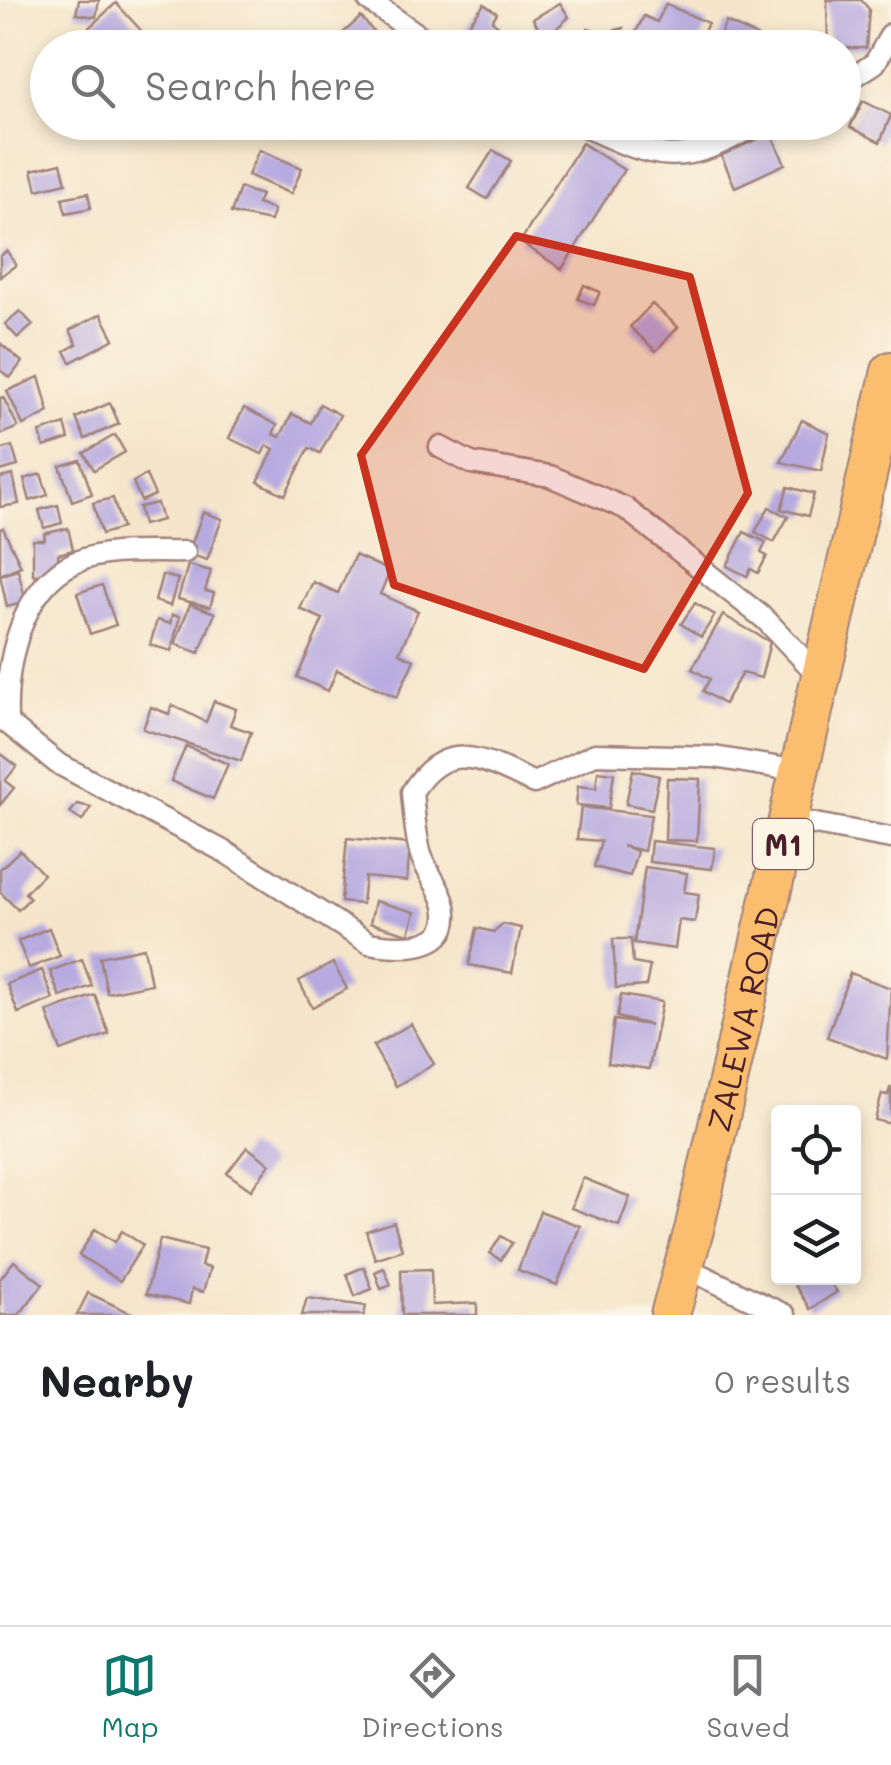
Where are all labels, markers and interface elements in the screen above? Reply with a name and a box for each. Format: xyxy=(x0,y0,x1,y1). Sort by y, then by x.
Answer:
search box xyxy=(30,30,861,140)
icon: search xyxy=(65,58,120,113)
text: Search here xyxy=(145,60,376,110)
road number: M1 xyxy=(753,819,813,869)
street label: ZALEWA ROAD xyxy=(696,902,789,1135)
map controls xyxy=(771,1105,861,1285)
button: locate xyxy=(771,1105,861,1195)
button: layers xyxy=(771,1195,861,1285)
text: Nearby xyxy=(40,1353,194,1408)
text: 0 results xyxy=(714,1359,851,1401)
tab: Map xyxy=(101,1648,158,1744)
tab: Directions xyxy=(361,1648,504,1744)
tab: Saved xyxy=(706,1648,790,1744)

